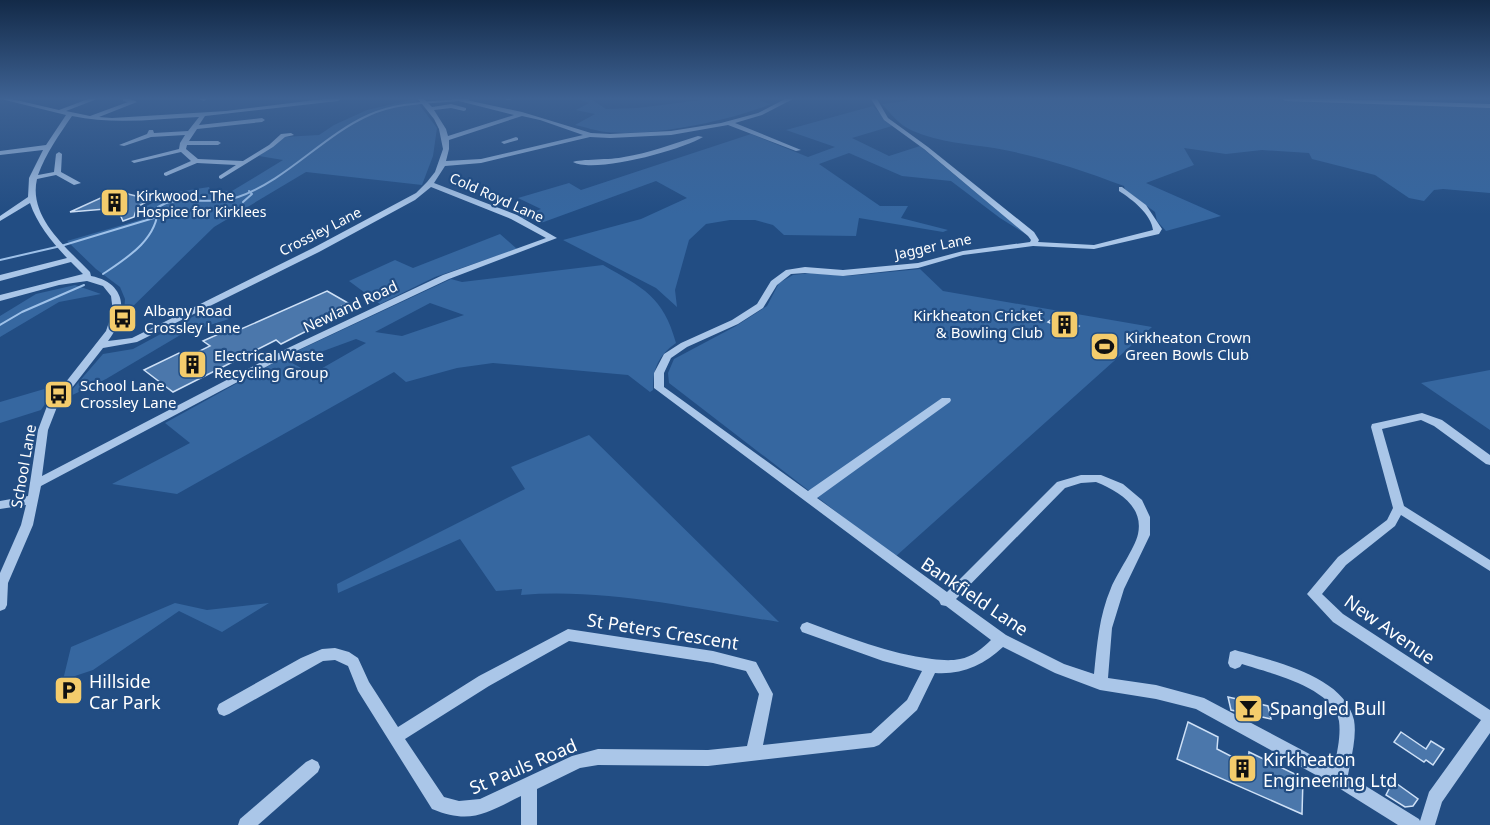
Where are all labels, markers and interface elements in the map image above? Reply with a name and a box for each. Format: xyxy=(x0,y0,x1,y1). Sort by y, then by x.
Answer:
street label: Cold Royd Lane xyxy=(447,168,547,226)
place label: Kirkwood - The Hospice for Kirklees xyxy=(136,186,267,221)
building icon: Kirkwood - The Hospice for Kirklees xyxy=(99,187,131,219)
street label: Crossley Lane xyxy=(276,202,364,260)
street label: Jagger Lane xyxy=(891,229,973,264)
street label: Newland Road xyxy=(300,275,400,337)
place label: Albany Road Crossley Lane xyxy=(144,300,240,337)
bus stop icon: Albany Road Crossley Lane xyxy=(107,303,139,335)
place label: Kirkheaton Cricket & Bowling Club xyxy=(913,305,1044,342)
building icon: Kirkheaton Cricket & Bowling Club xyxy=(1048,308,1080,340)
place label: Kirkheaton Crown Green Bowls Club xyxy=(1125,327,1251,364)
sports icon: Kirkheaton Crown Green Bowls Club xyxy=(1088,330,1120,362)
place label: Electrical Waste Recycling Group xyxy=(214,345,328,382)
building icon: Electrical Waste Recycling Group xyxy=(177,348,209,380)
place label: School Lane Crossley Lane xyxy=(80,375,176,412)
bus stop icon: School Lane Crossley Lane xyxy=(43,378,75,410)
street label: School Lane xyxy=(6,423,40,509)
street label: Bankfield Lane xyxy=(917,551,1033,641)
street label: New Avenue xyxy=(1340,589,1440,669)
street label: St Peters Crescent xyxy=(585,607,741,655)
place label: Hillside Car Park xyxy=(89,669,161,714)
parking icon: Hillside Car Park xyxy=(52,675,84,707)
bar icon: Spangled Bull xyxy=(1233,692,1265,724)
place label: Spangled Bull xyxy=(1270,696,1386,720)
street label: St Pauls Road xyxy=(466,733,580,799)
place label: Kirkheaton Engineering Ltd xyxy=(1263,747,1397,792)
building icon: Kirkheaton Engineering Ltd xyxy=(1226,753,1258,785)

